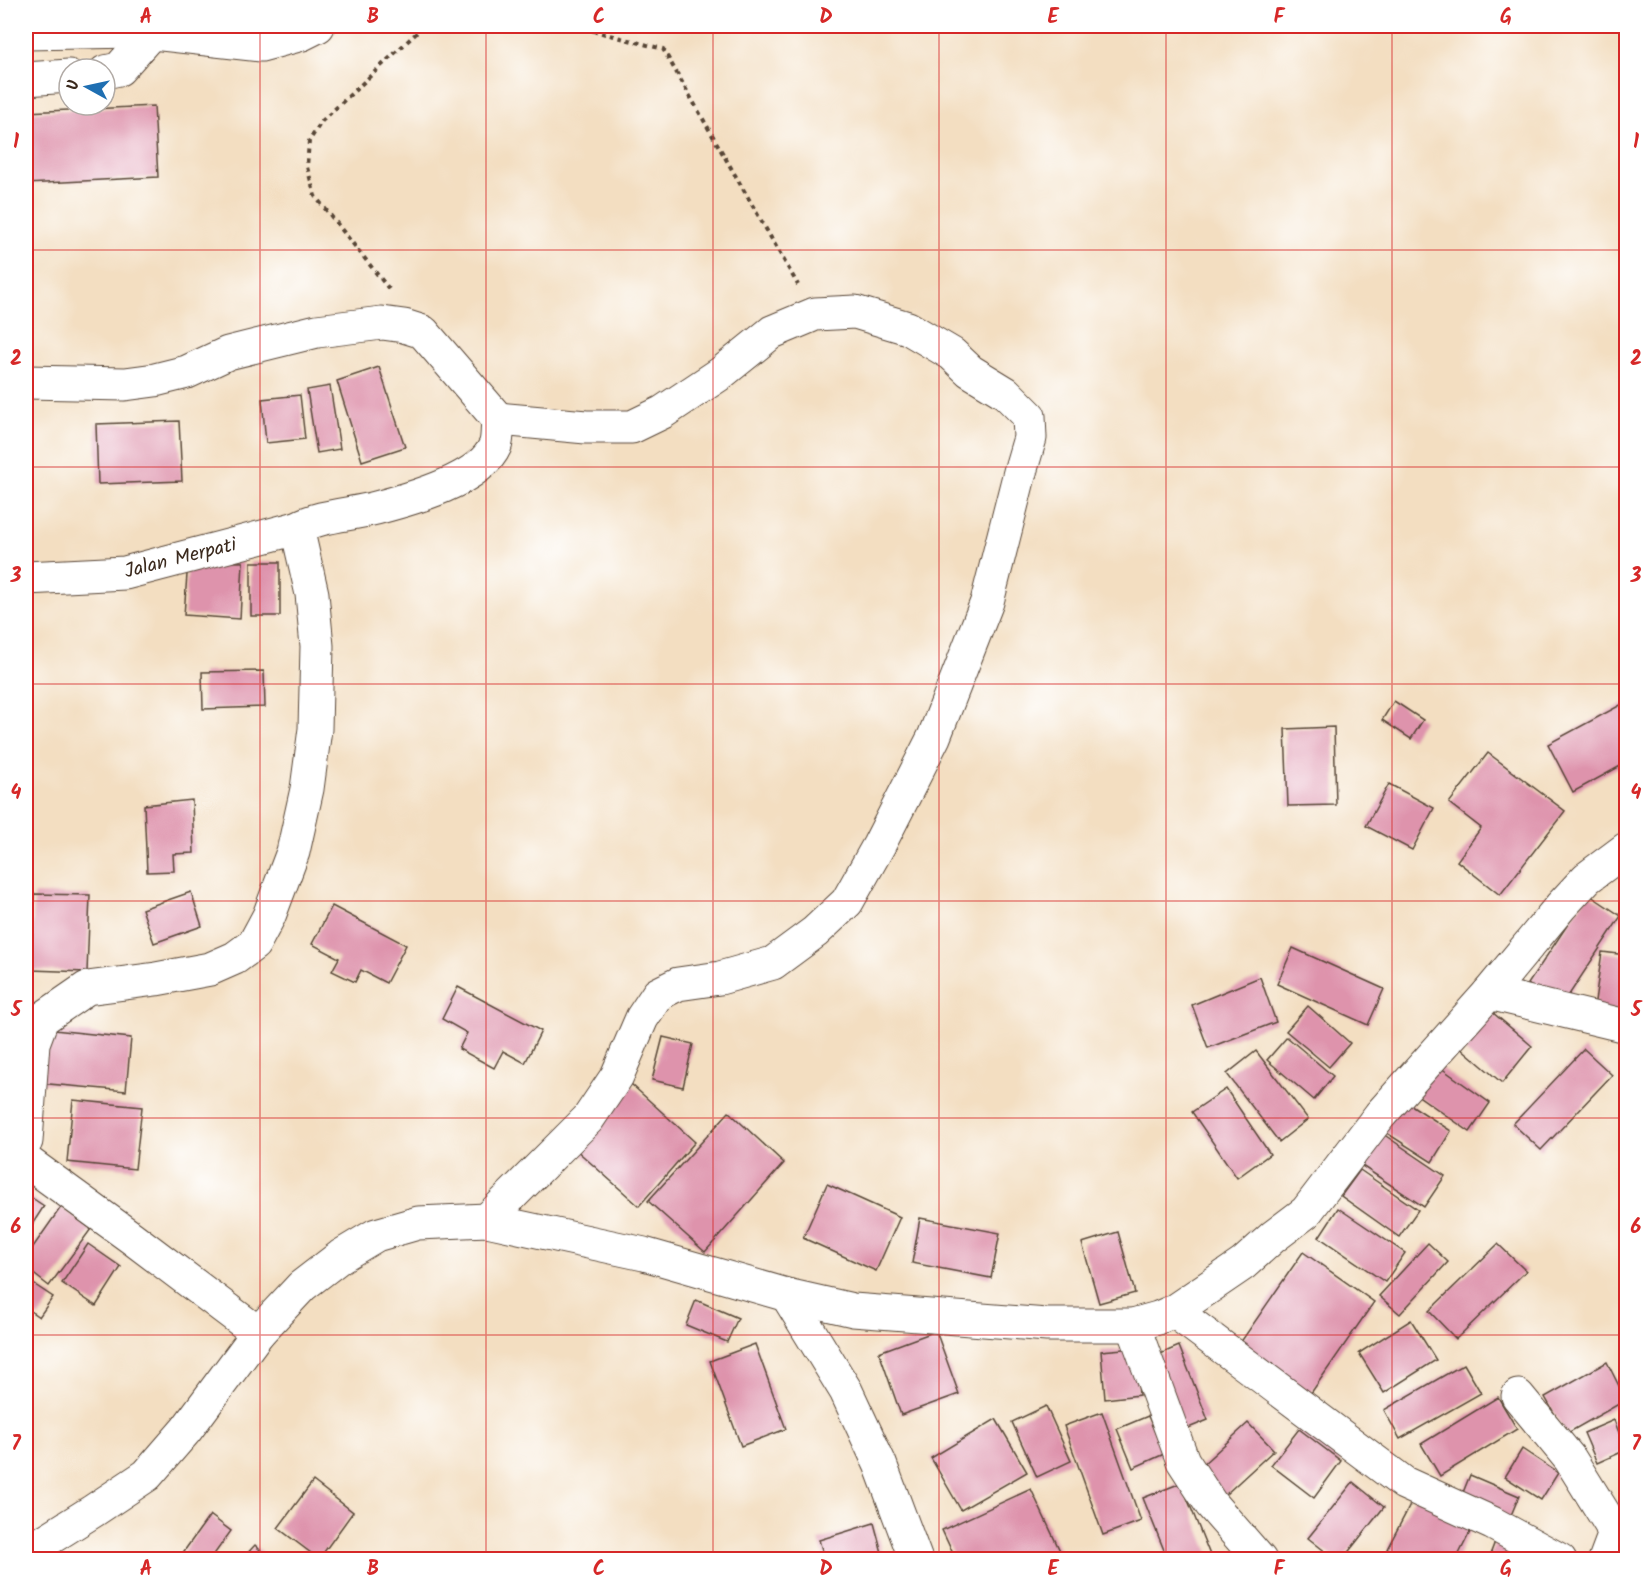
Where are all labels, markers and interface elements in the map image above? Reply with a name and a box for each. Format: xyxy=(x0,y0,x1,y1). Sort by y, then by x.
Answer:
text: A xyxy=(140,2,152,34)
text: B xyxy=(367,2,379,34)
text: C xyxy=(593,2,605,34)
text: D xyxy=(819,2,833,34)
text: E xyxy=(1047,2,1059,34)
text: F xyxy=(1274,2,1286,34)
text: G xyxy=(1500,2,1512,34)
north arrow xyxy=(57,57,117,117)
text: U xyxy=(61,78,87,92)
text: 1 xyxy=(13,127,19,159)
text: 1 xyxy=(1633,127,1639,159)
text: 2 xyxy=(10,344,22,376)
text: 2 xyxy=(1630,344,1642,376)
street label: Jalan Merpati xyxy=(121,529,241,588)
text: 3 xyxy=(10,561,22,593)
text: 3 xyxy=(1630,561,1642,593)
text: 4 xyxy=(11,778,22,810)
text: 4 xyxy=(1631,778,1642,810)
text: 5 xyxy=(10,995,23,1027)
text: 5 xyxy=(1630,995,1643,1027)
text: 6 xyxy=(11,1212,22,1244)
text: 6 xyxy=(1631,1212,1642,1244)
text: 7 xyxy=(11,1429,21,1461)
text: 7 xyxy=(1631,1429,1641,1461)
text: A xyxy=(140,1554,152,1585)
text: B xyxy=(367,1554,379,1585)
text: C xyxy=(593,1554,605,1585)
text: D xyxy=(819,1554,833,1585)
text: E xyxy=(1047,1554,1059,1585)
text: F xyxy=(1274,1554,1286,1585)
text: G xyxy=(1500,1554,1512,1585)

